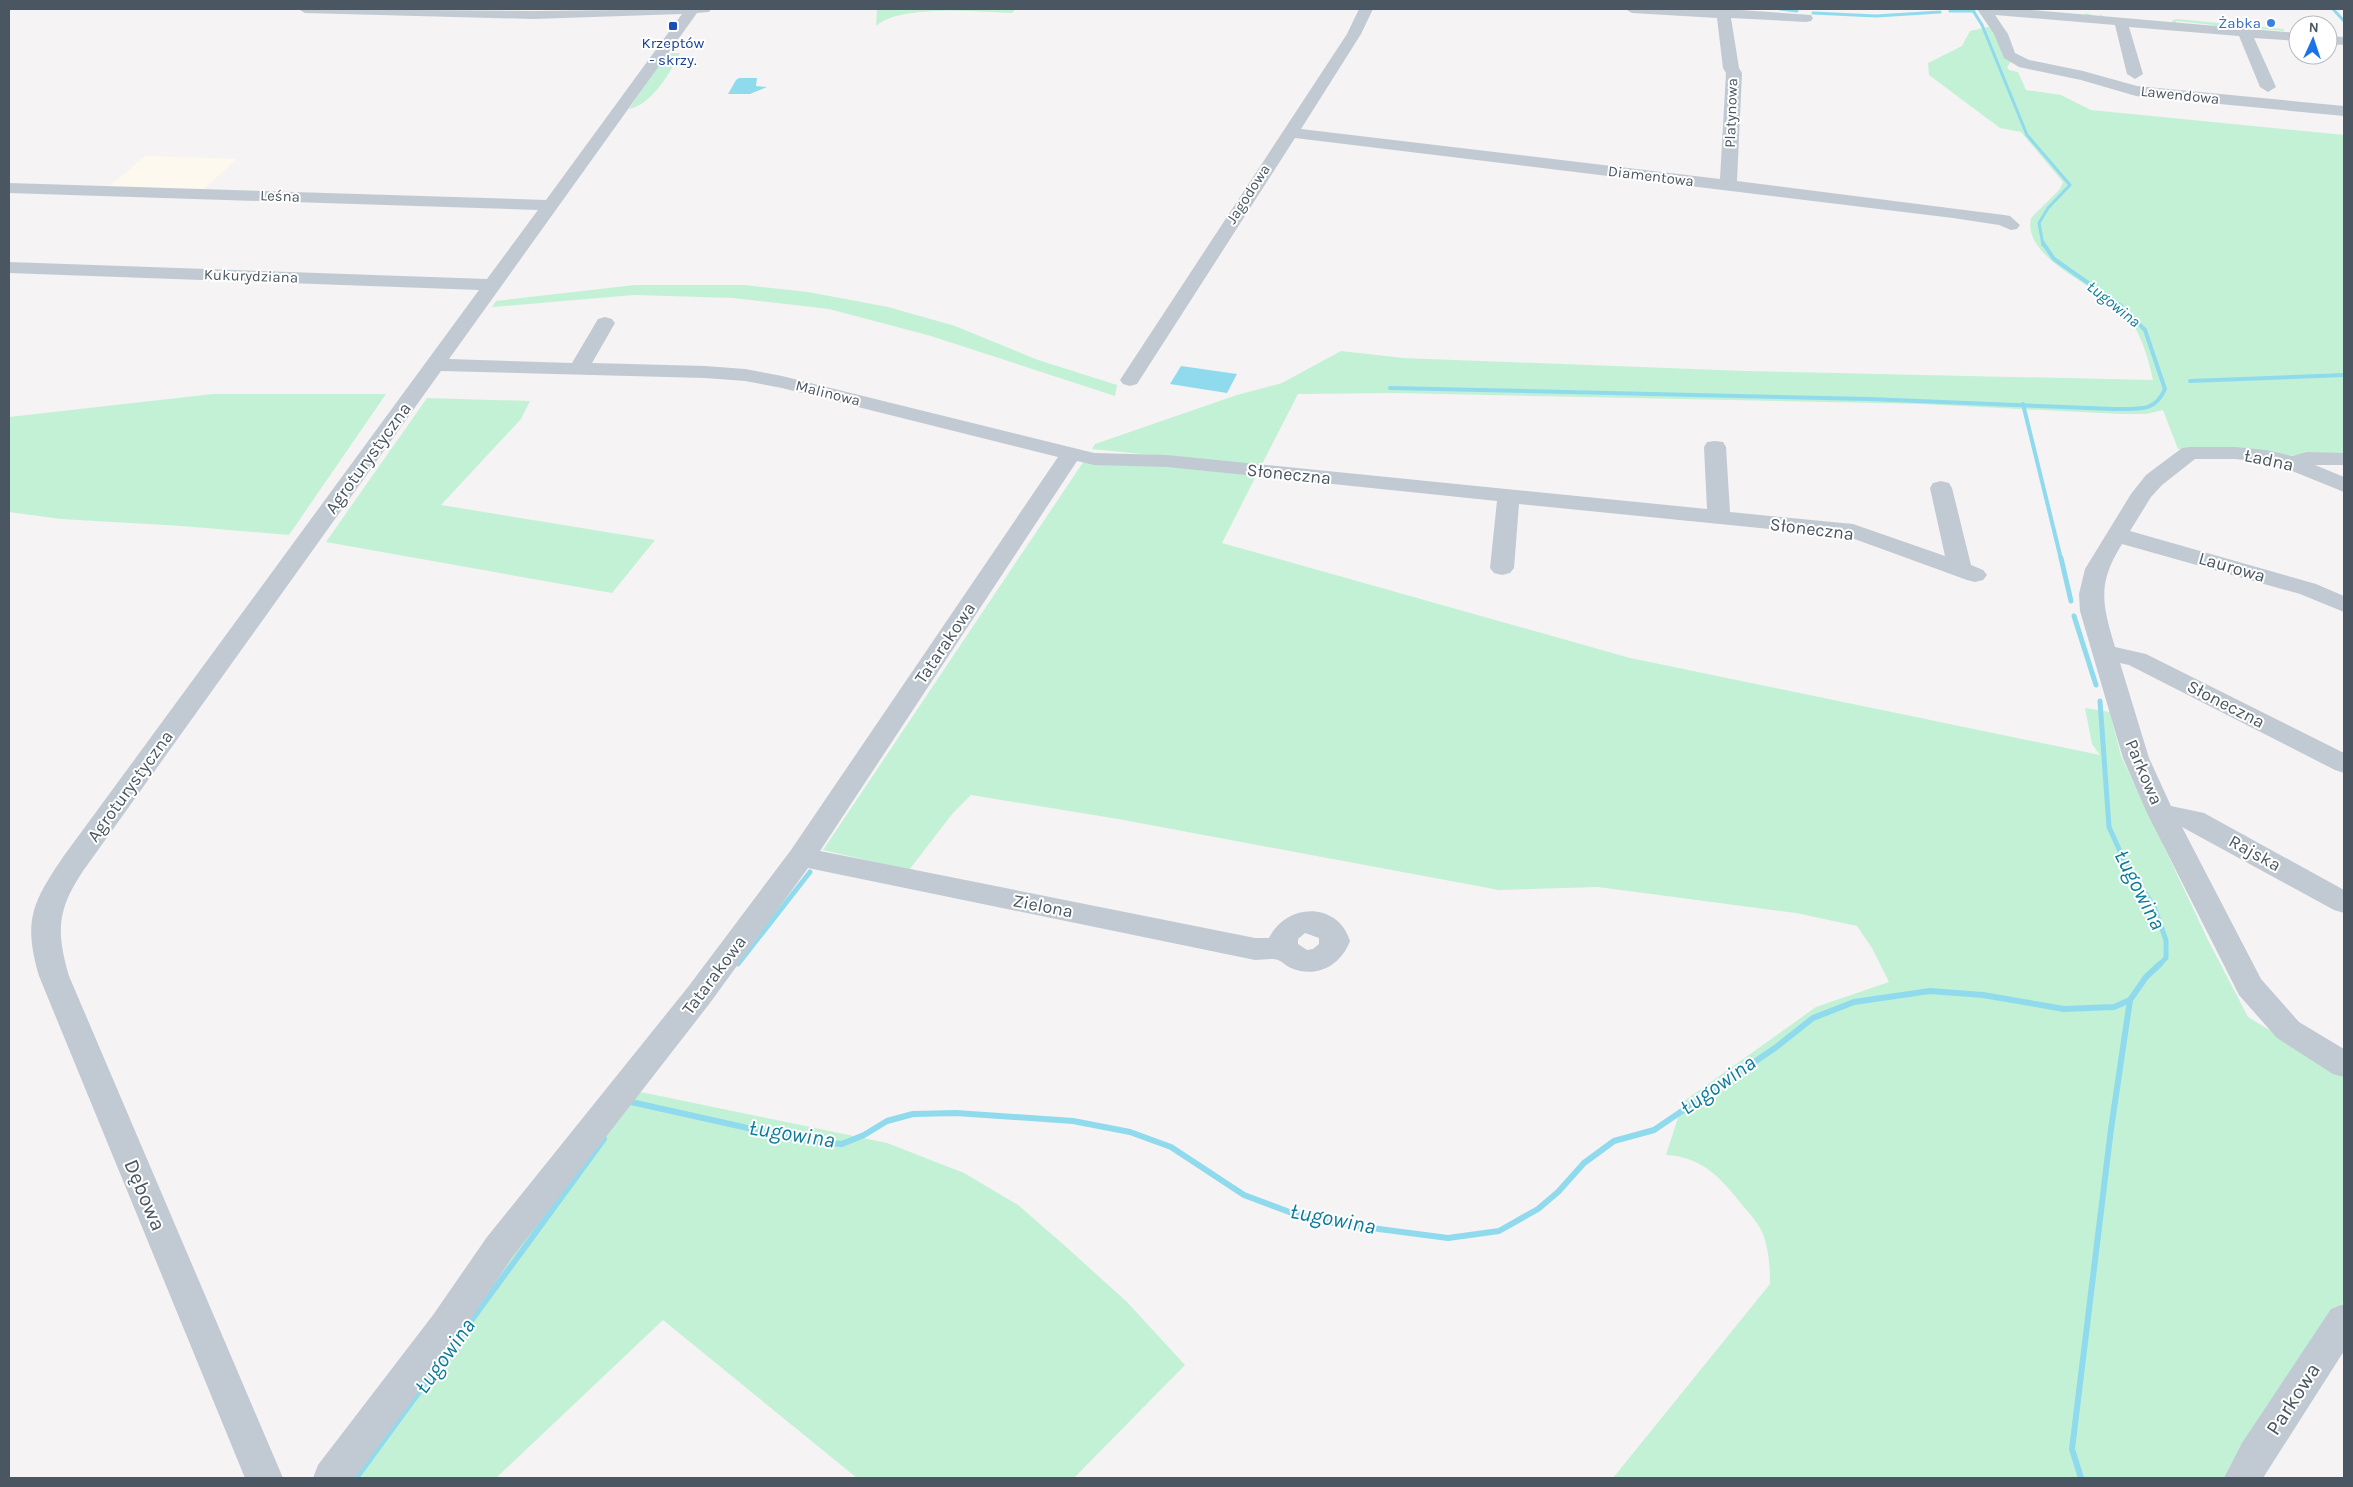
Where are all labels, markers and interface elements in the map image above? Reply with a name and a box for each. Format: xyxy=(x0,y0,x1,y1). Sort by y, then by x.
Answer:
place label: Żabka xyxy=(2218,14,2261,32)
north arrow xyxy=(2288,15,2338,65)
marker: Żabka xyxy=(2265,17,2277,29)
text: N xyxy=(2308,19,2319,36)
marker: Krzeptów - skrzy. xyxy=(667,20,679,32)
place label: Krzeptów - skrzy. xyxy=(642,34,705,69)
street label: Platynowa xyxy=(1721,78,1741,148)
street label: Lawendowa xyxy=(2140,82,2220,108)
street label: Jagodowa xyxy=(1222,161,1274,227)
street label: Diamentowa xyxy=(1607,162,1695,190)
street label: Leśna xyxy=(260,186,300,206)
street label: Kukurydziana xyxy=(204,265,298,287)
water label: Ługowina xyxy=(2084,277,2144,331)
street label: Malinowa xyxy=(794,376,862,410)
street label: Agroturystyczna xyxy=(320,398,416,518)
street label: Ładna xyxy=(2242,444,2296,476)
street label: Słoneczna xyxy=(1246,459,1332,489)
street label: Słoneczna xyxy=(1769,513,1855,545)
street label: Laurowa xyxy=(2196,547,2268,587)
street label: Tatarakowa xyxy=(910,598,980,688)
street label: Słoneczna xyxy=(2183,675,2269,733)
street label: Agroturystyczna xyxy=(82,726,178,846)
street label: Parkowa xyxy=(2120,736,2168,808)
street label: Rajska xyxy=(2225,830,2285,876)
water label: Ługowina xyxy=(2109,846,2171,934)
street label: Zielona xyxy=(1011,889,1075,923)
street label: Tatarakowa xyxy=(677,931,751,1019)
water label: Ługowina xyxy=(1675,1050,1761,1120)
water label: Ługowina xyxy=(747,1114,837,1154)
street label: Dębowa xyxy=(119,1156,171,1234)
water label: Ługowina xyxy=(1288,1198,1378,1240)
water label: Ługowina xyxy=(409,1313,481,1399)
street label: Parkowa xyxy=(2261,1359,2325,1439)

